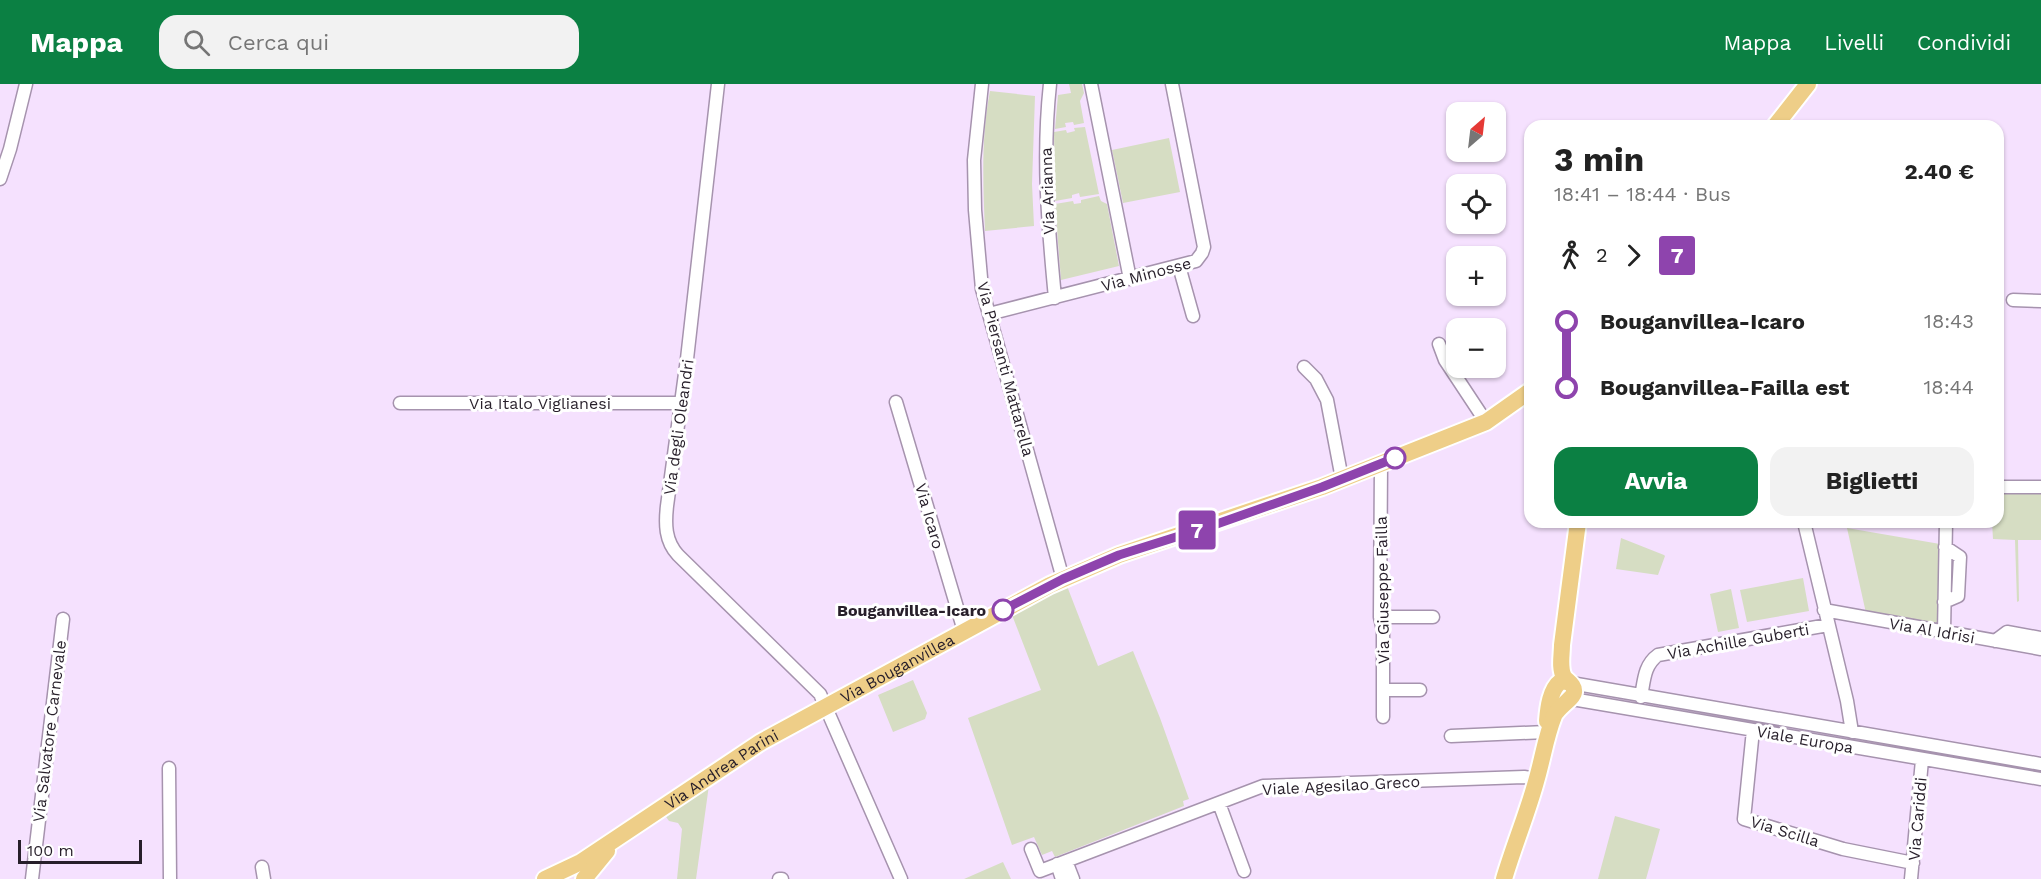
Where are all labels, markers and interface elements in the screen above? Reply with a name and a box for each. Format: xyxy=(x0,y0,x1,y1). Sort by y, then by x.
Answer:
search box xyxy=(159,15,579,69)
text: Mappa xyxy=(30,26,123,59)
icon: search xyxy=(180,26,213,59)
text: Cerca qui xyxy=(228,30,329,55)
text: Mappa xyxy=(1723,30,1791,55)
text: Livelli xyxy=(1824,30,1884,55)
text: Condividi xyxy=(1917,30,2011,55)
north arrow xyxy=(1446,102,1506,162)
map controls xyxy=(1446,102,1506,378)
text: 3 min xyxy=(1554,140,1644,179)
street label: Via Arianna xyxy=(1036,147,1059,235)
text: 2.40 € xyxy=(1904,159,1974,184)
button: locate xyxy=(1446,174,1506,234)
text: 18:41 – 18:44 · Bus xyxy=(1554,182,1731,206)
icon: walk xyxy=(1554,239,1587,272)
icon: forward xyxy=(1617,239,1650,272)
text: 2 xyxy=(1596,243,1608,267)
text: 7 xyxy=(1671,243,1683,268)
button: + xyxy=(1446,246,1506,306)
street label: Via Minosse xyxy=(1099,253,1193,296)
street label: Via Piersanti Mattarella xyxy=(973,280,1038,459)
text: Bouganvillea-Icaro xyxy=(1600,309,1805,334)
text: 18:43 xyxy=(1924,309,1974,333)
button: − xyxy=(1446,318,1506,378)
street label: Via degli Oleandri xyxy=(660,358,697,496)
text: Bouganvillea-Failla est xyxy=(1600,375,1849,400)
text: 18:44 xyxy=(1924,375,1974,399)
street label: Via Italo Viglianesi xyxy=(469,394,611,413)
unlabelled marker xyxy=(1384,447,1406,469)
button: Avvia xyxy=(1554,447,1758,516)
button: Biglietti xyxy=(1770,447,1974,516)
street label: Via Icaro xyxy=(911,481,948,551)
line badge: 7 xyxy=(1178,510,1216,550)
street label: Via Giuseppe Failla xyxy=(1372,516,1393,664)
text: 7 xyxy=(1191,518,1203,543)
marker: Bouganvillea-Icaro xyxy=(992,599,1014,621)
place label: Bouganvillea-Icaro xyxy=(837,601,986,620)
street label: Via Al Idrisi xyxy=(1888,614,1976,647)
street label: Via Achille Guberti xyxy=(1666,620,1811,663)
street label: Via Bouganvillea xyxy=(837,630,958,707)
street label: Via Salvatore Carnevale xyxy=(29,639,70,823)
street label: Viale Europa xyxy=(1755,722,1855,757)
street label: Via Andrea Parini xyxy=(661,726,782,814)
street label: Viale Agesilao Greco xyxy=(1261,772,1421,799)
street label: Via Cariddi xyxy=(1904,776,1931,862)
street label: Via Scilla xyxy=(1748,812,1822,851)
scale bar xyxy=(18,837,142,864)
text: 100 m xyxy=(27,841,74,860)

